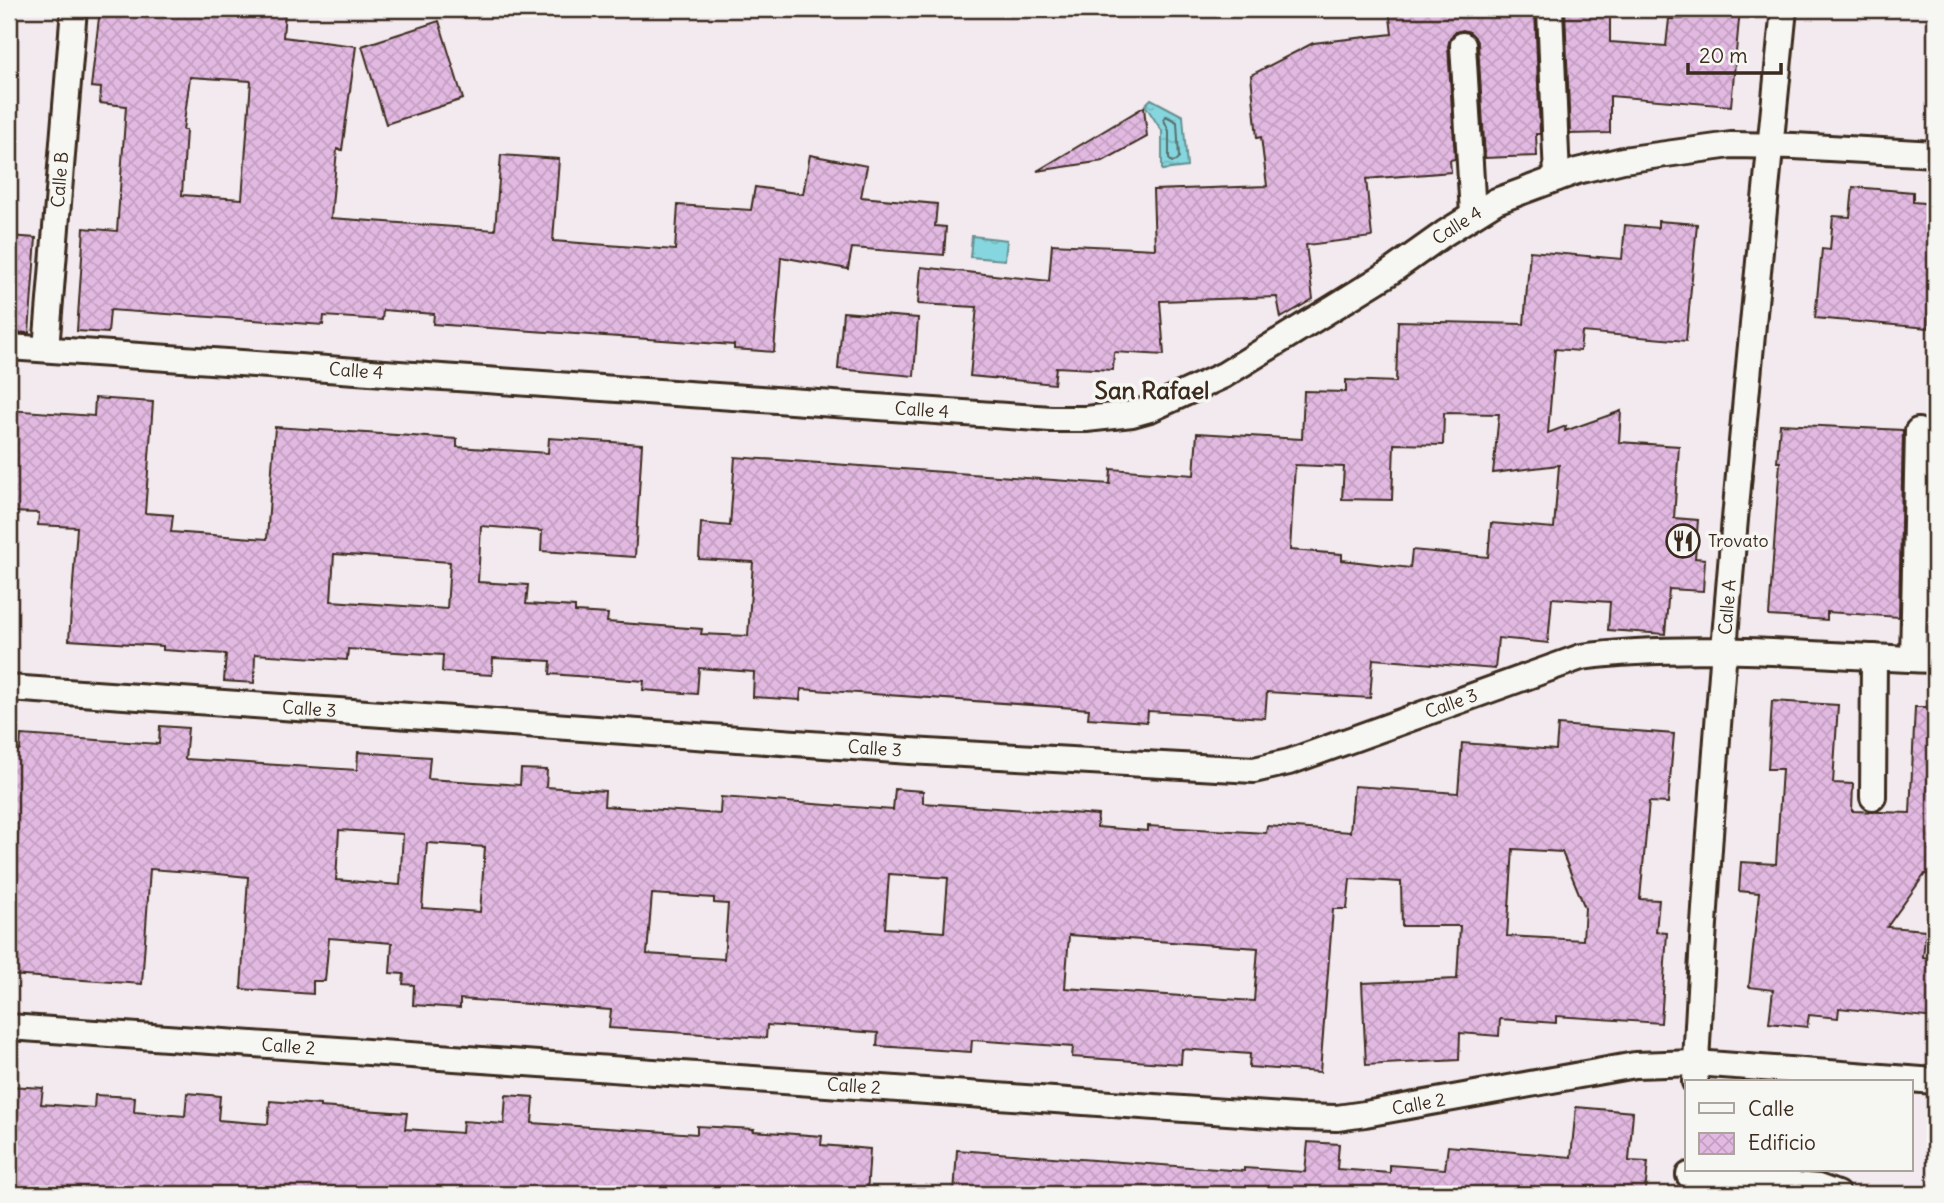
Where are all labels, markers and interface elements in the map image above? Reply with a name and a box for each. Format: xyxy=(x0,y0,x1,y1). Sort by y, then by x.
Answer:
scale bar xyxy=(1688,32,1781,76)
text: 20 m xyxy=(1699,42,1748,69)
street label: Calle B xyxy=(46,151,73,208)
street label: Calle 4 xyxy=(1428,201,1486,249)
street label: Calle 4 xyxy=(328,357,384,384)
district label: San Rafael xyxy=(1095,375,1209,405)
street label: Calle 4 xyxy=(894,396,950,423)
restaurant icon: Trovato xyxy=(1664,522,1702,560)
place label: Trovato xyxy=(1708,529,1769,552)
street label: Calle A xyxy=(1713,578,1741,636)
street label: Calle 3 xyxy=(1422,683,1480,723)
street label: Calle 3 xyxy=(281,695,337,722)
street label: Calle 3 xyxy=(847,735,903,761)
street label: Calle 2 xyxy=(261,1033,316,1059)
street label: Calle 2 xyxy=(826,1072,882,1099)
legend xyxy=(1685,1080,1912,1172)
street label: Calle 2 xyxy=(1390,1088,1447,1120)
text: Calle xyxy=(1748,1095,1794,1122)
text: Edificio xyxy=(1748,1129,1816,1156)

